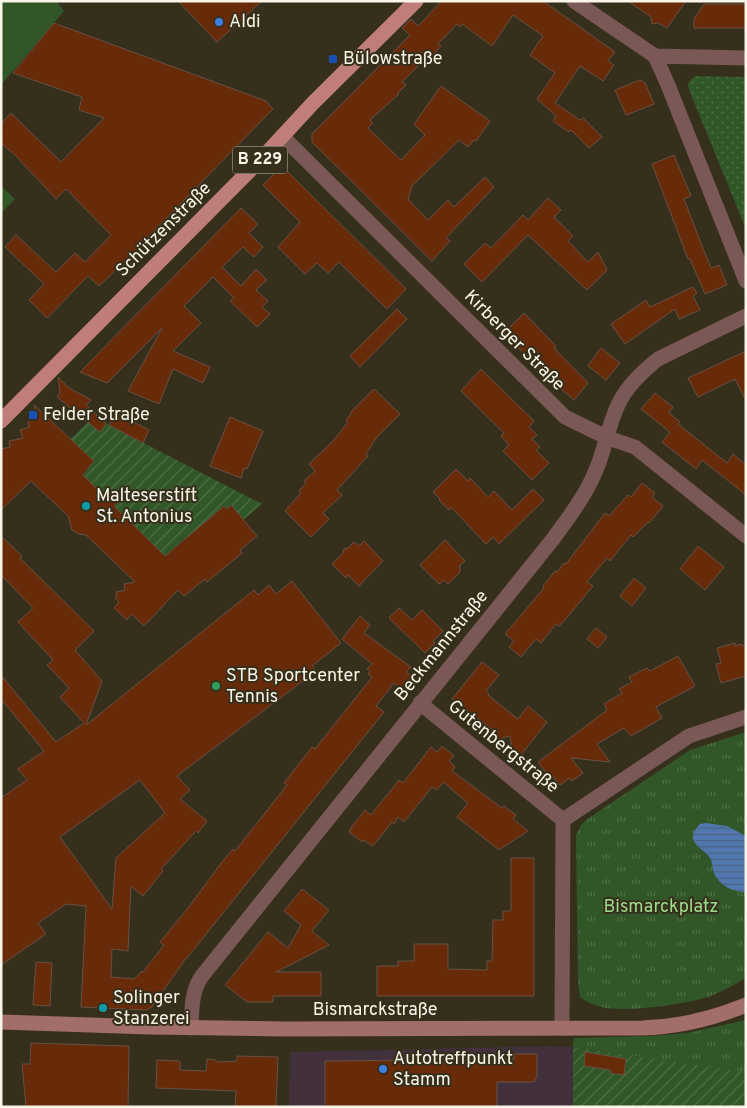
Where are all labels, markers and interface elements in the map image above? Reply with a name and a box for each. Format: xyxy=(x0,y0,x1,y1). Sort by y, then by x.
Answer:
place label: Aldi xyxy=(229,11,261,34)
marker: Aldi xyxy=(213,16,225,28)
place label: Bülowstraße xyxy=(343,48,442,71)
marker: Bülowstraße xyxy=(327,53,339,65)
road number: B 229 xyxy=(232,146,288,174)
street label: Schützenstraße xyxy=(112,178,216,282)
street label: Kirberger Straße xyxy=(459,286,569,396)
place label: Felder Straße xyxy=(43,404,150,427)
marker: Felder Straße xyxy=(27,409,39,421)
place label: Malteserstift St. Antonius xyxy=(96,485,197,529)
marker: Malteserstift St. Antonius xyxy=(80,500,92,512)
street label: Beckmannstraße xyxy=(390,586,494,706)
place label: STB Sportcenter Tennis xyxy=(226,665,360,709)
marker: STB Sportcenter Tennis xyxy=(210,680,222,692)
street label: Gutenbergstraße xyxy=(443,695,563,799)
park label: Bismarckplatz xyxy=(604,896,718,919)
place label: Solinger Stanzerei xyxy=(113,987,190,1031)
street label: Bismarckstraße xyxy=(313,999,437,1022)
marker: Solinger Stanzerei xyxy=(97,1002,109,1014)
place label: Autotreffpunkt Stamm xyxy=(393,1048,513,1092)
marker: Autotreffpunkt Stamm xyxy=(377,1063,389,1075)

